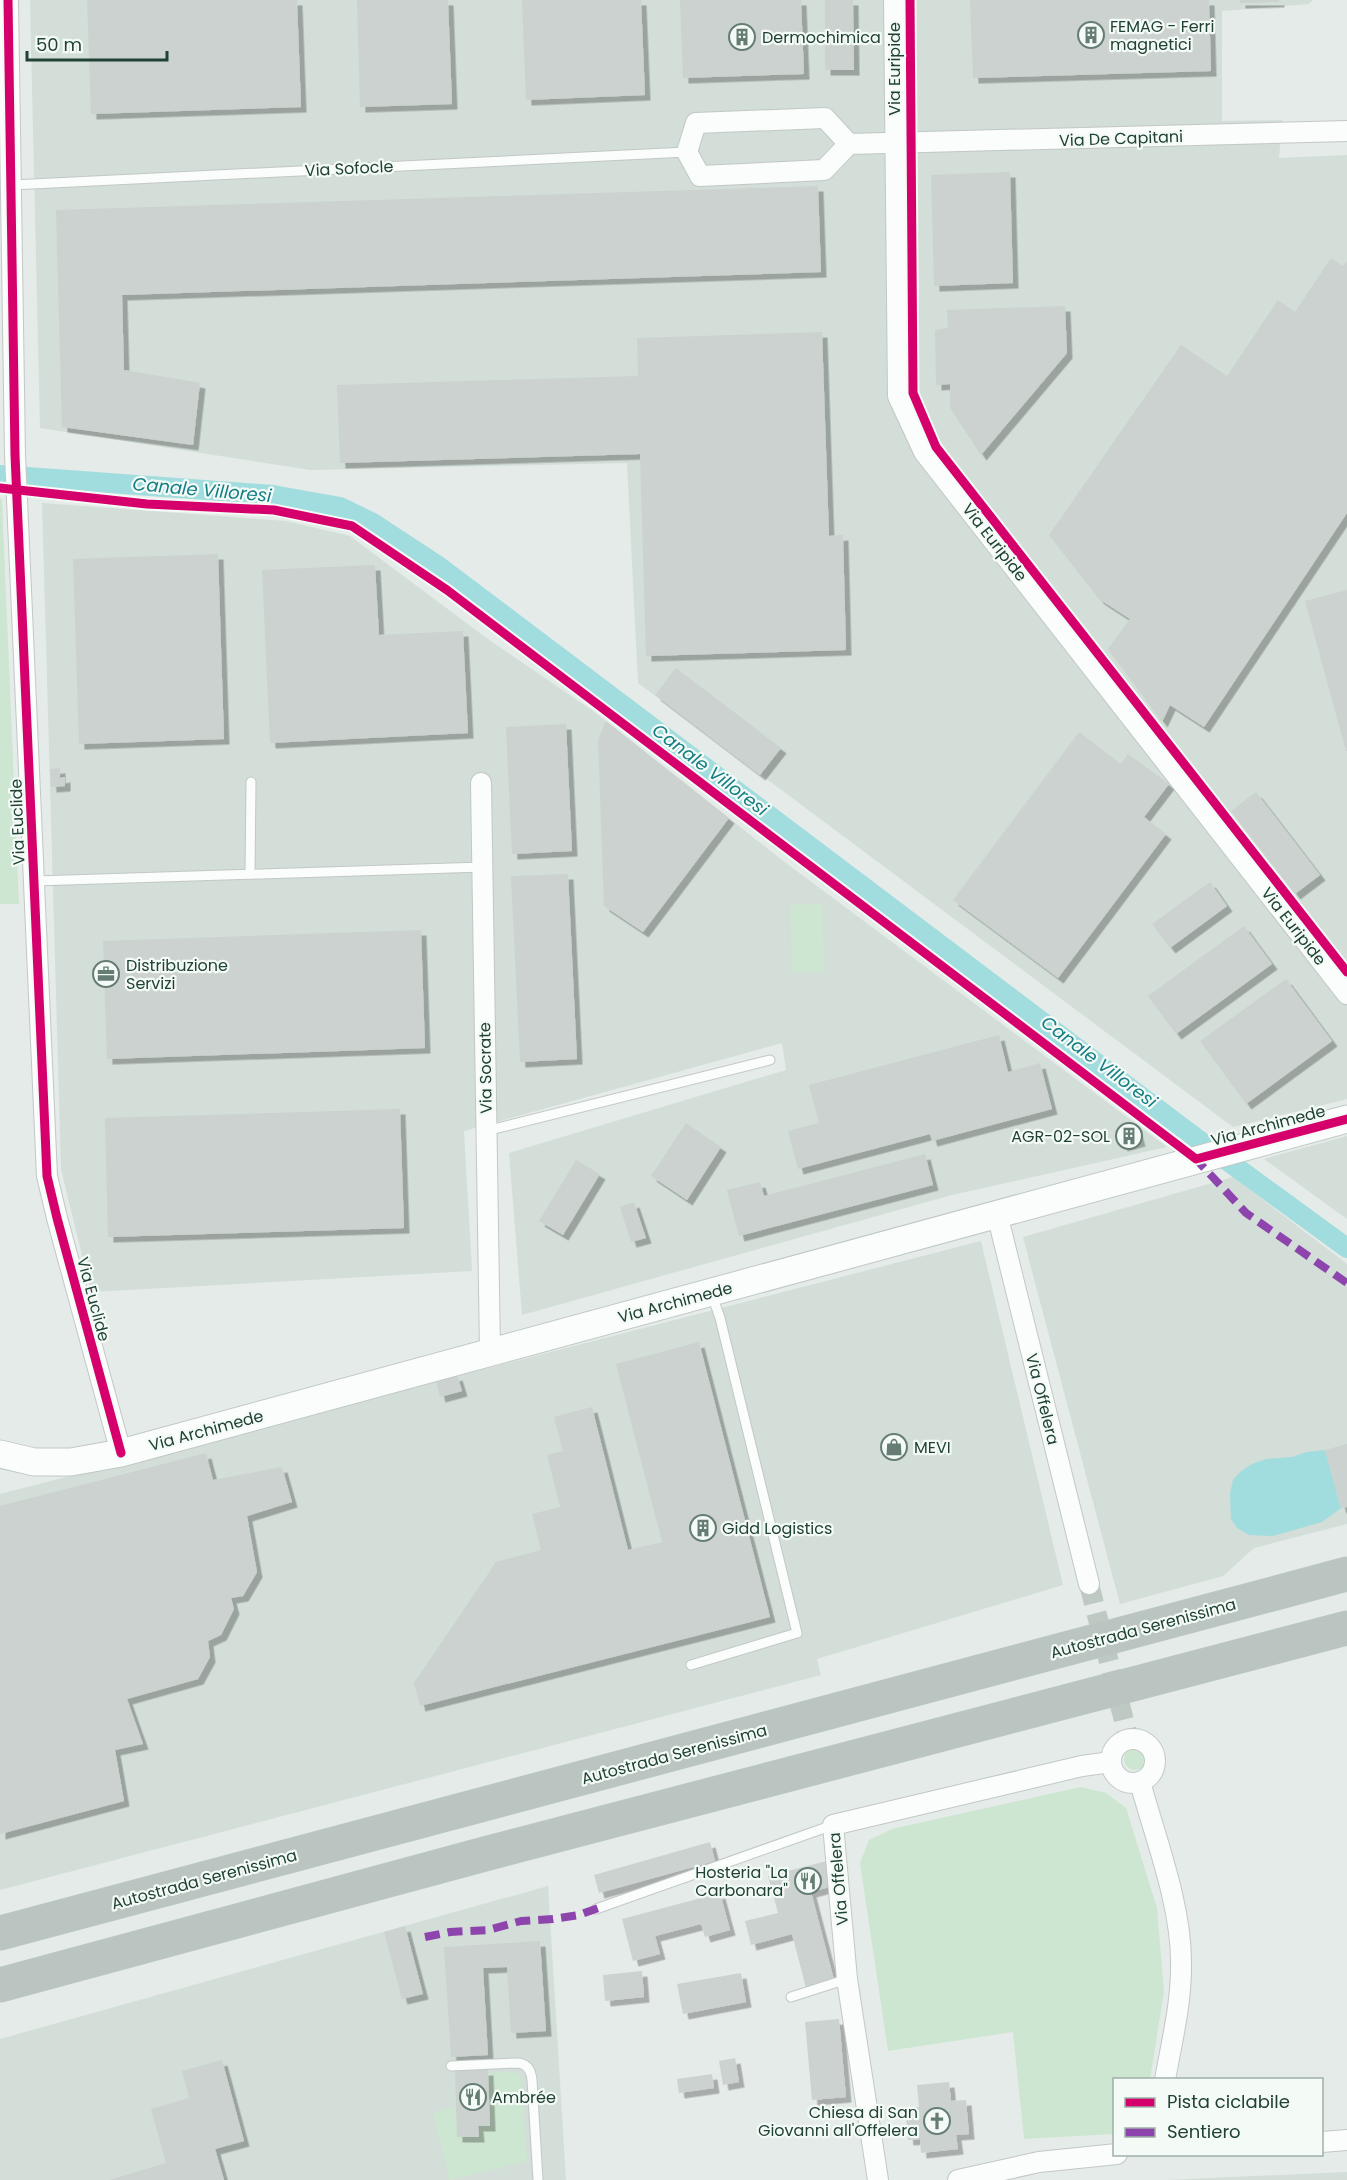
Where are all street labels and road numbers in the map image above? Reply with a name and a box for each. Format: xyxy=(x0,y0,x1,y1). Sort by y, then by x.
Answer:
street label: Via Euripide xyxy=(883,22,906,116)
street label: Via De Capitani xyxy=(1059,125,1183,152)
street label: Via Sofocle xyxy=(304,155,394,182)
street label: Via Euripide xyxy=(957,498,1033,586)
street label: Via Euclide xyxy=(4,778,31,866)
street label: Via Euripide xyxy=(1256,882,1332,970)
street label: Via Socrate xyxy=(473,1022,498,1114)
street label: Via Archimede xyxy=(1208,1099,1328,1152)
street label: Via Euclide xyxy=(71,1254,116,1344)
street label: Via Archimede xyxy=(615,1276,735,1329)
street label: Via Offelera xyxy=(1020,1351,1065,1447)
street label: Via Archimede xyxy=(146,1404,266,1457)
street label: Autostrada Serenissima xyxy=(1048,1593,1238,1664)
street label: Autostrada Serenissima xyxy=(579,1719,769,1790)
street label: Via Offelera xyxy=(823,1831,854,1927)
street label: Autostrada Serenissima xyxy=(109,1844,299,1915)

